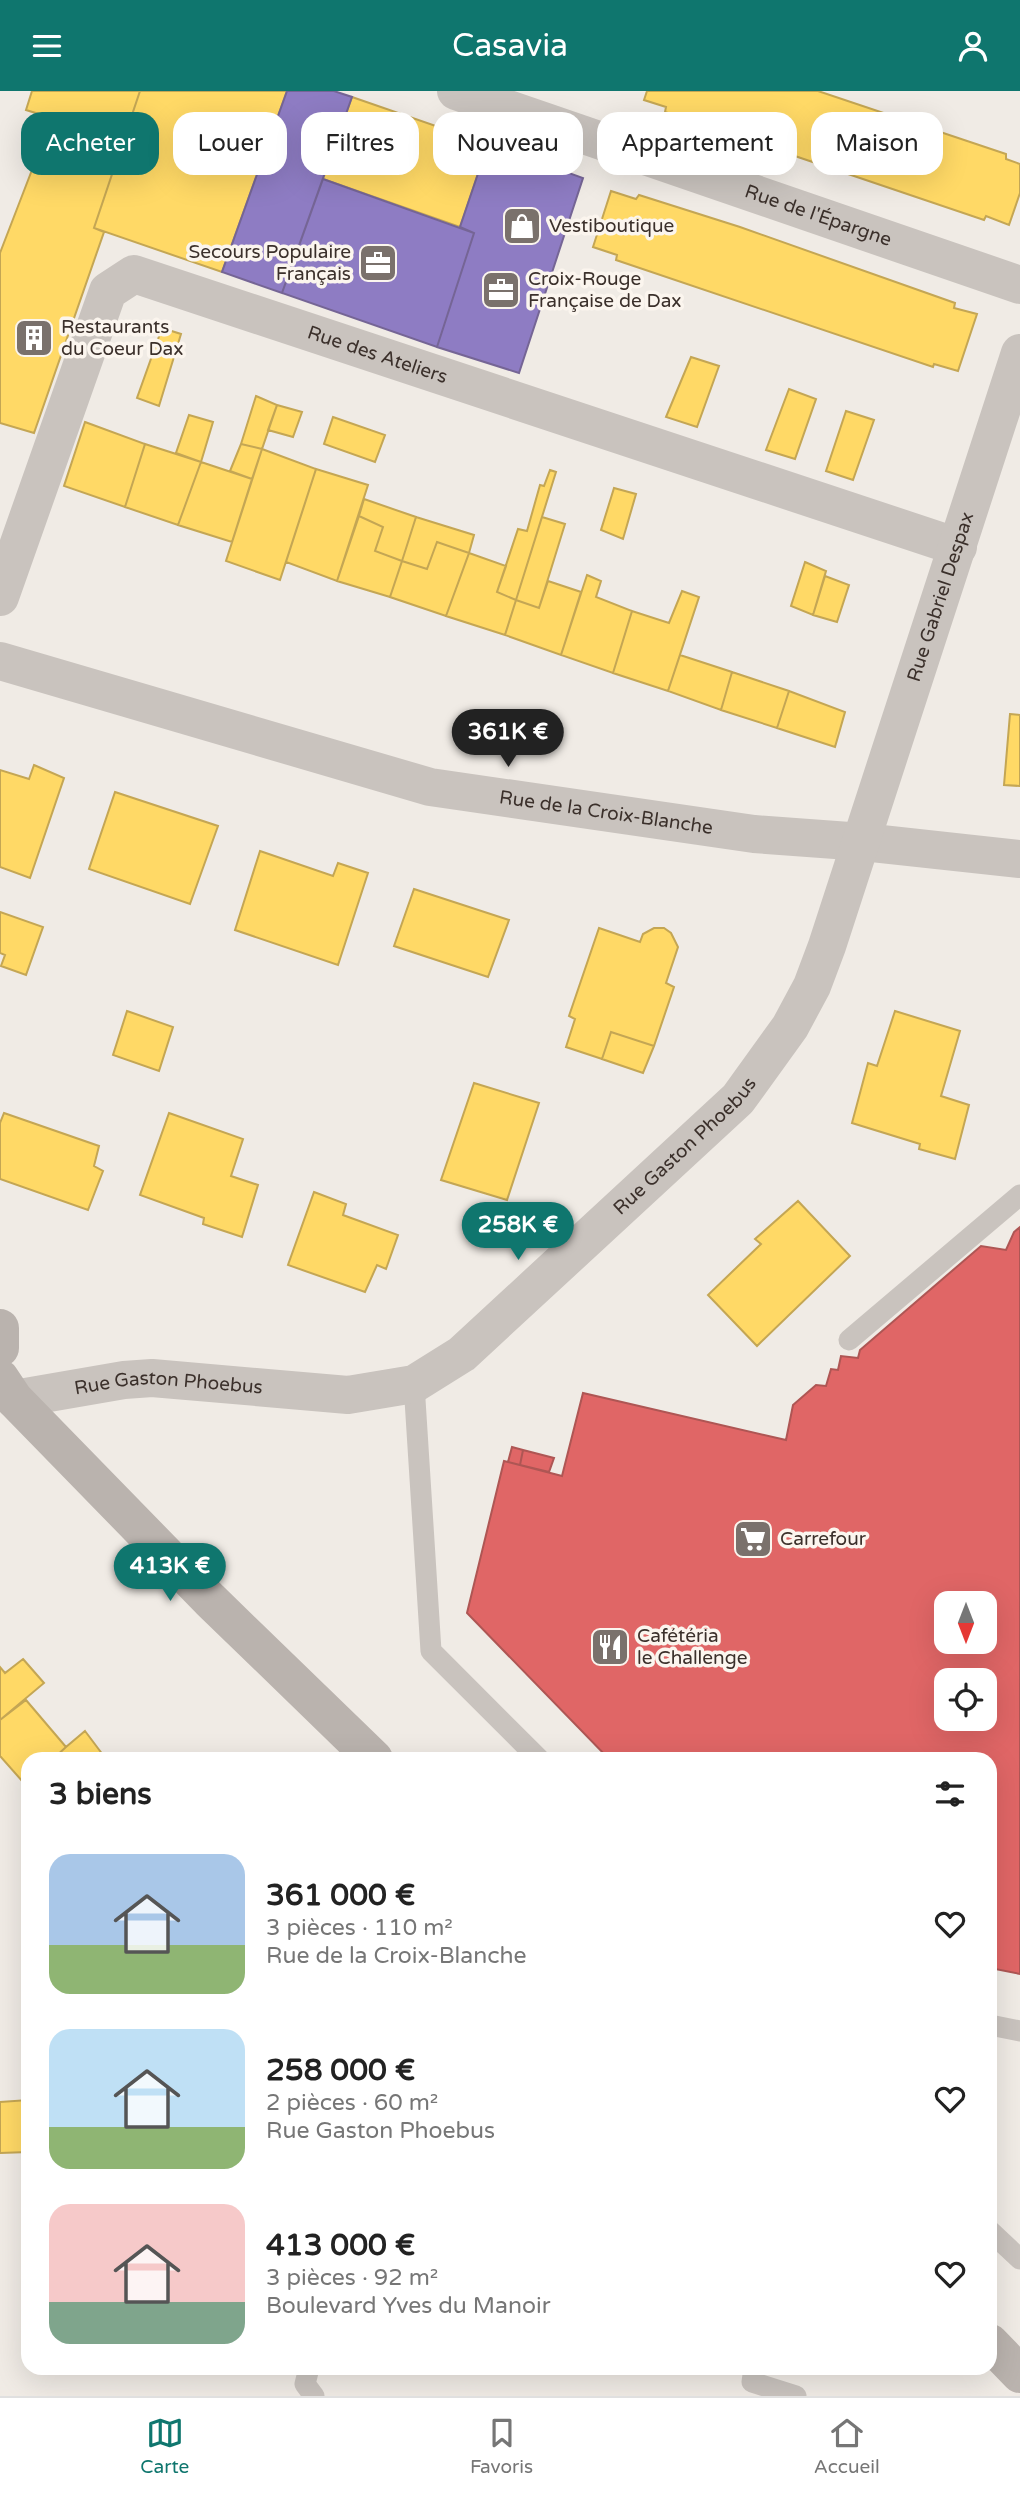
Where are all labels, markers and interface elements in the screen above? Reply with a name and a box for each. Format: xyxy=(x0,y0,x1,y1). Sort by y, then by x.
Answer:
icon: menu xyxy=(28,27,66,65)
text: Casavia xyxy=(452,27,568,65)
icon: person xyxy=(954,27,992,65)
chip: Acheter xyxy=(21,112,159,175)
chip: Louer xyxy=(173,112,287,175)
chip: Filtres xyxy=(301,112,419,175)
chip: Nouveau xyxy=(433,112,583,175)
chip: Appartement xyxy=(597,112,797,175)
chip: Maison xyxy=(811,112,943,175)
street label: Rue de l'Épargne xyxy=(742,180,894,251)
shop icon: Vestiboutique xyxy=(501,205,543,247)
place label: Vestiboutique xyxy=(549,215,674,237)
place label: Secours Populaire Français xyxy=(189,241,351,285)
office icon: Secours Populaire Français xyxy=(357,242,399,284)
place label: Croix-Rouge Française de Dax xyxy=(528,268,682,312)
office icon: Croix-Rouge Française de Dax xyxy=(480,269,522,311)
place label: Restaurants du Coeur Dax xyxy=(61,316,184,360)
building icon: Restaurants du Coeur Dax xyxy=(13,317,55,359)
street label: Rue des Ateliers xyxy=(305,321,450,388)
street label: Rue Gabriel Despax xyxy=(903,509,979,684)
pin: 361K € xyxy=(451,709,565,769)
text: 361K € xyxy=(468,718,548,746)
street label: Rue de la Croix-Blanche xyxy=(498,786,714,839)
street label: Rue Gaston Phoebus xyxy=(609,1073,761,1219)
pin: 258K € xyxy=(461,1203,575,1262)
text: 258K € xyxy=(478,1211,558,1239)
street label: Rue Gaston Phoebus xyxy=(73,1367,264,1399)
supermarket icon: Carrefour xyxy=(732,1518,774,1560)
place label: Carrefour xyxy=(780,1528,867,1550)
pin: 413K € xyxy=(113,1543,227,1603)
text: 413K € xyxy=(130,1552,210,1580)
north arrow xyxy=(934,1591,998,1654)
map controls xyxy=(934,1591,997,1731)
place label: Cafétéria le Challenge xyxy=(637,1625,747,1669)
restaurant icon: Cafétéria le Challenge xyxy=(589,1626,631,1668)
button: locate xyxy=(934,1668,997,1731)
icon: filters xyxy=(931,1775,969,1813)
text: 3 biens xyxy=(49,1776,152,1813)
text: 361 000 € xyxy=(266,1877,415,1914)
icon: home xyxy=(105,1882,189,1966)
icon: heart xyxy=(931,1905,969,1943)
text: 3 pièces · 110 m² xyxy=(266,1914,453,1942)
text: Rue de la Croix-Blanche xyxy=(266,1942,527,1970)
text: 258 000 € xyxy=(266,2052,415,2089)
icon: home xyxy=(105,2057,189,2141)
icon: heart xyxy=(931,2080,969,2118)
text: 2 pièces · 60 m² xyxy=(266,2089,438,2117)
text: Rue Gaston Phoebus xyxy=(266,2117,495,2145)
text: 413 000 € xyxy=(266,2227,415,2264)
icon: home xyxy=(105,2232,189,2316)
icon: heart xyxy=(931,2255,969,2293)
text: 3 pièces · 92 m² xyxy=(266,2264,438,2292)
text: Boulevard Yves du Manoir xyxy=(266,2292,551,2320)
tab: Carte xyxy=(140,2414,189,2478)
tab: Favoris xyxy=(470,2414,533,2478)
tab: Accueil xyxy=(814,2414,880,2478)

